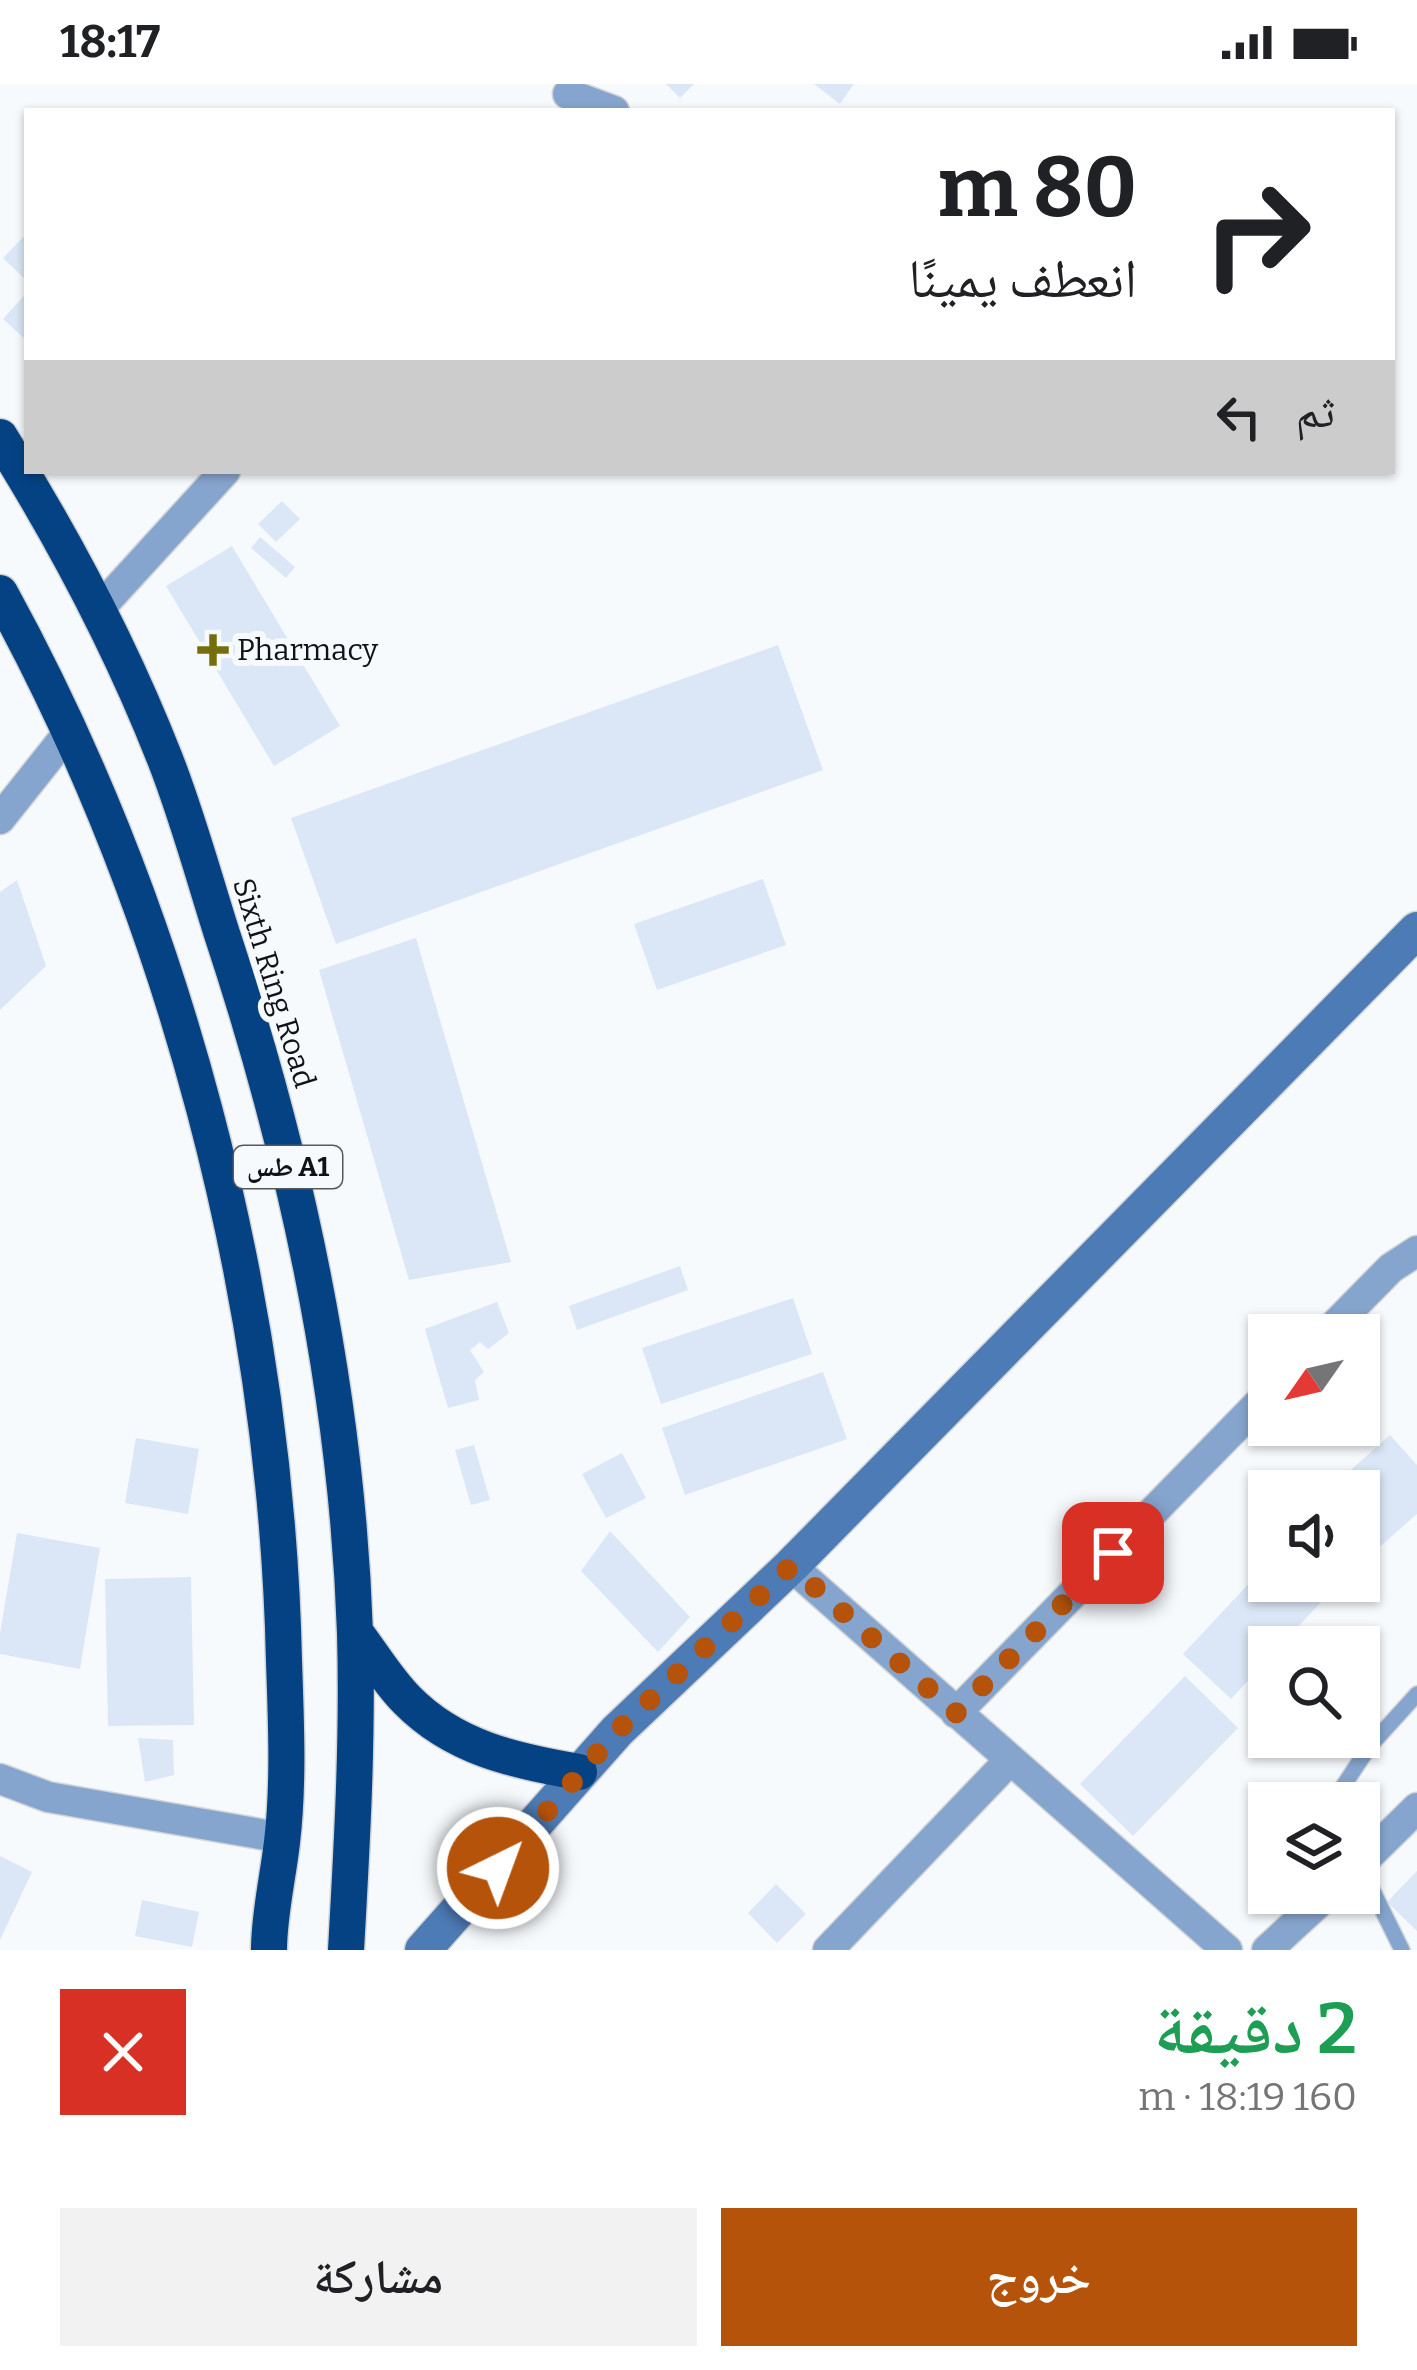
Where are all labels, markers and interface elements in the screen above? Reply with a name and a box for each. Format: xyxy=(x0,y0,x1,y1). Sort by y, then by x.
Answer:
text: 18:17 xyxy=(60,15,160,69)
text: 80 m xyxy=(938,137,1137,238)
icon: right xyxy=(1179,156,1335,312)
text: انعطف يمينًا xyxy=(908,247,1137,311)
icon: left xyxy=(1206,384,1272,450)
text: ثم xyxy=(1296,385,1335,439)
place label: Pharmacy xyxy=(237,632,378,668)
marker: Pharmacy xyxy=(200,637,226,663)
street label: Sixth Ring Road xyxy=(225,874,323,1092)
road number: طس A1 xyxy=(234,1146,342,1188)
north arrow xyxy=(1248,1314,1380,1446)
map controls xyxy=(1248,1314,1380,1914)
button: sound xyxy=(1248,1470,1380,1602)
pin xyxy=(1062,1502,1164,1604)
icon: arrive xyxy=(1080,1520,1146,1586)
button: search xyxy=(1248,1626,1380,1758)
button: layers xyxy=(1248,1782,1380,1914)
position arrow xyxy=(435,1805,561,1931)
text: 2 دقيقة xyxy=(1154,1986,1357,2072)
button: close xyxy=(60,1989,186,2115)
text: 160 m · 18:19 xyxy=(1138,2074,1357,2120)
button: مشاركة xyxy=(60,2208,697,2346)
button: خروج xyxy=(721,2208,1357,2346)

